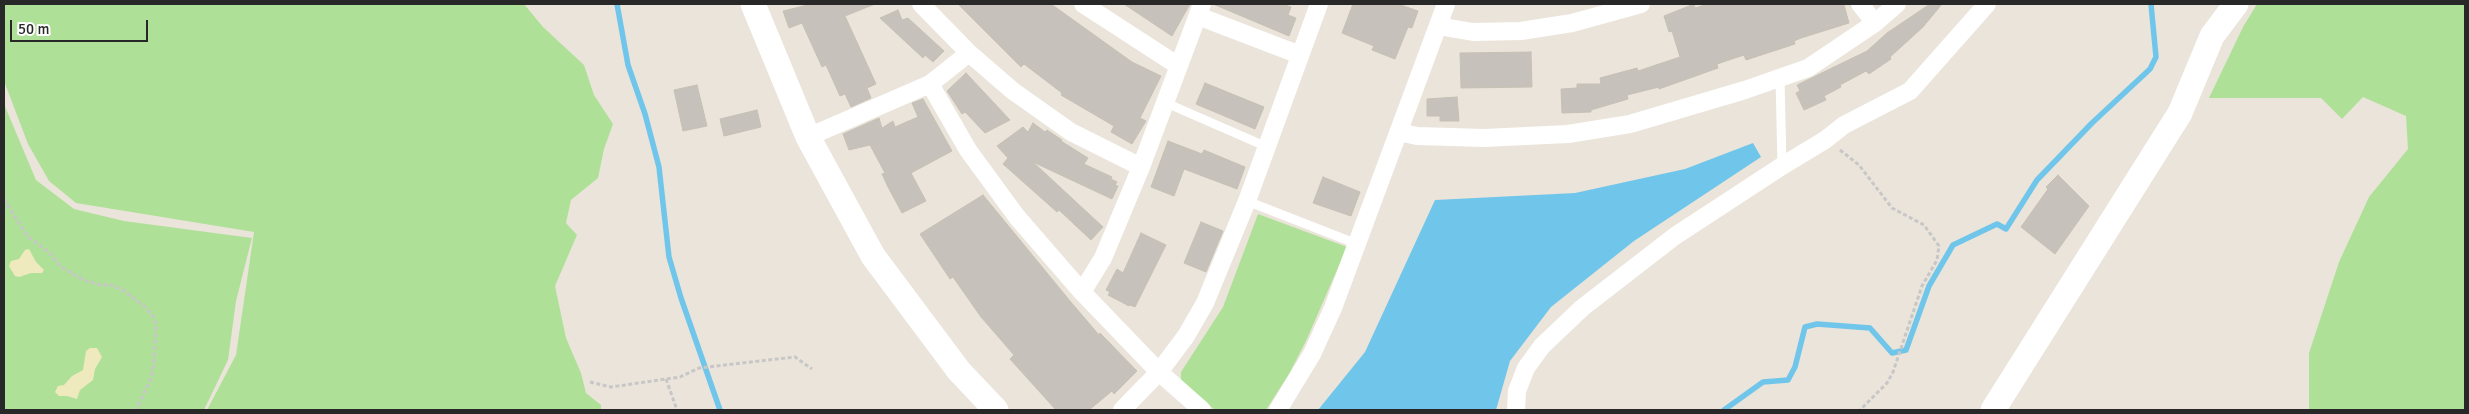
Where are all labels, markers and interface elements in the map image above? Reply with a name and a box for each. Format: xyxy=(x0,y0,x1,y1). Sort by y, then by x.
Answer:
scale bar xyxy=(12,10,150,42)
text: 50 m xyxy=(18,20,49,38)

